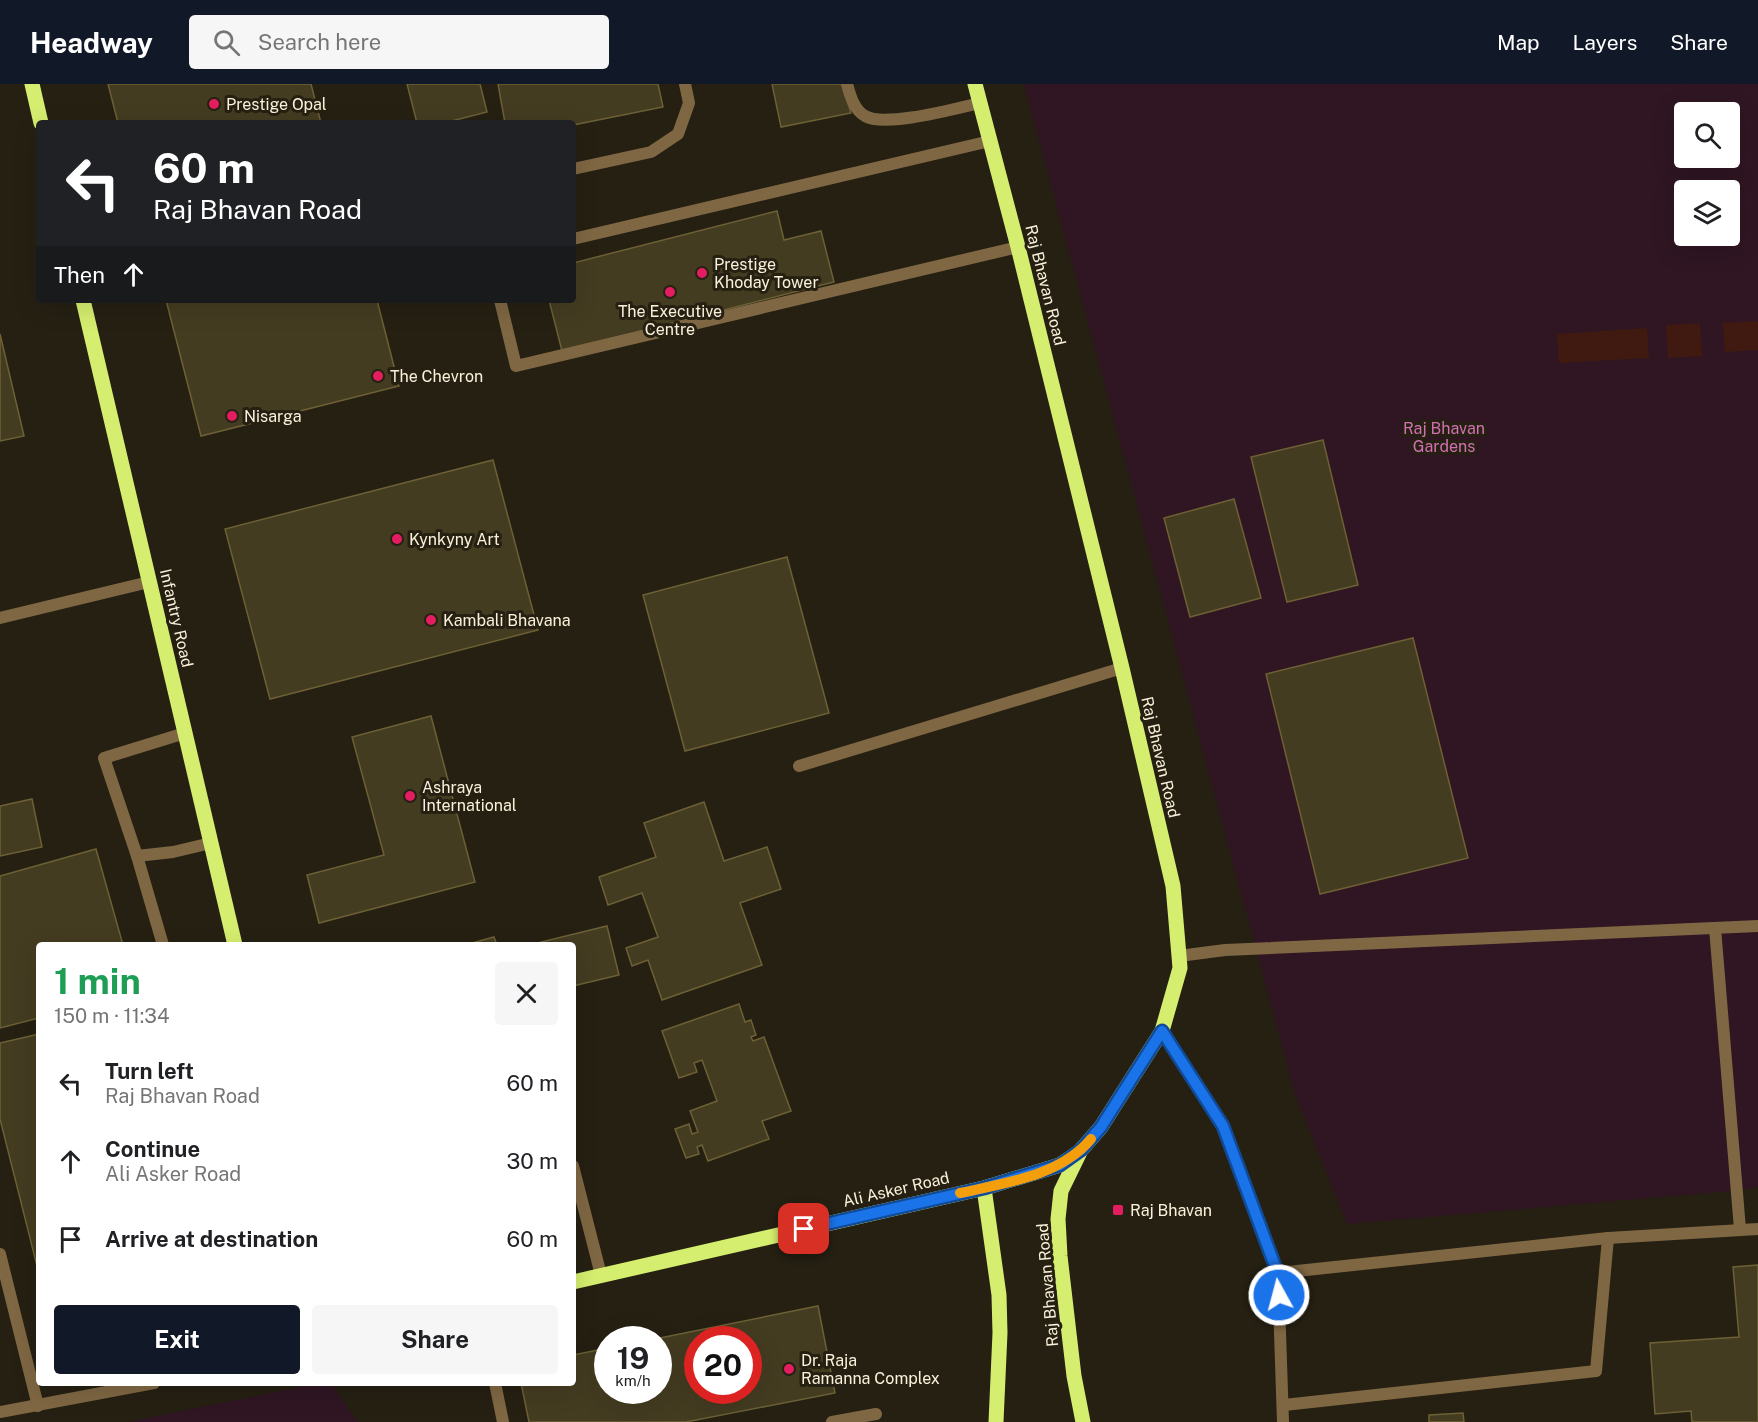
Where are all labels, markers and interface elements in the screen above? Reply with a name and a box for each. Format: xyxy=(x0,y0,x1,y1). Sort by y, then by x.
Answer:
search box xyxy=(189,15,609,69)
text: Headway xyxy=(30,26,153,59)
icon: search xyxy=(210,26,243,59)
text: Search here xyxy=(258,29,381,55)
text: Map xyxy=(1497,30,1540,55)
text: Layers xyxy=(1573,30,1637,55)
text: Share xyxy=(1670,30,1728,55)
place label: Prestige Opal xyxy=(226,95,327,114)
marker: Prestige Opal xyxy=(207,97,221,111)
map controls xyxy=(1674,102,1740,246)
button: search xyxy=(1674,102,1740,168)
text: 60 m xyxy=(153,143,255,192)
icon: left xyxy=(54,144,132,222)
button: layers xyxy=(1674,180,1740,246)
text: Raj Bhavan Road xyxy=(153,193,362,225)
street label: Raj Bhavan Road xyxy=(1021,223,1070,348)
place label: Prestige Khoday Tower xyxy=(714,255,819,292)
icon: ahead xyxy=(117,258,150,291)
text: Then xyxy=(54,262,105,288)
marker: Prestige Khoday Tower xyxy=(695,266,709,280)
marker: The Executive Centre xyxy=(663,285,677,299)
place label: The Executive Centre xyxy=(618,302,722,339)
place label: The Chevron xyxy=(390,367,483,386)
marker: The Chevron xyxy=(371,369,385,383)
place label: Nisarga xyxy=(244,407,302,426)
marker: Nisarga xyxy=(225,409,239,423)
park label: Raj Bhavan Gardens xyxy=(1403,419,1485,456)
place label: Kynkyny Art xyxy=(409,530,500,549)
marker: Kynkyny Art xyxy=(390,532,404,546)
street label: Infantry Road xyxy=(156,567,197,669)
place label: Kambali Bhavana xyxy=(443,611,571,630)
marker: Kambali Bhavana xyxy=(424,613,438,627)
street label: Raj Bhavan Road xyxy=(1137,695,1184,820)
place label: Ashraya International xyxy=(422,778,517,815)
marker: Ashraya International xyxy=(403,789,417,803)
text: 1 min xyxy=(54,960,141,1002)
button: close xyxy=(495,962,558,1025)
text: 150 m · 11:34 xyxy=(54,1004,169,1028)
text: Turn left xyxy=(105,1058,194,1084)
icon: left xyxy=(54,1067,87,1100)
text: 60 m xyxy=(507,1070,558,1096)
text: Raj Bhavan Road xyxy=(105,1084,260,1108)
text: Continue xyxy=(105,1136,200,1162)
icon: ahead xyxy=(54,1145,87,1178)
text: 30 m xyxy=(506,1148,558,1174)
text: Ali Asker Road xyxy=(105,1162,241,1186)
street label: Ali Asker Road xyxy=(841,1168,951,1211)
place label: Raj Bhavan xyxy=(1130,1201,1212,1220)
pin xyxy=(778,1203,829,1254)
marker: Raj Bhavan xyxy=(1111,1203,1125,1217)
icon: arrive xyxy=(787,1212,820,1245)
street label: Raj Bhavan Road xyxy=(1033,1222,1062,1347)
icon: arrive xyxy=(54,1223,87,1256)
text: Arrive at destination xyxy=(105,1226,318,1252)
text: 60 m xyxy=(507,1226,558,1252)
position arrow xyxy=(1247,1263,1311,1327)
button: Exit xyxy=(54,1305,300,1374)
button: Share xyxy=(312,1305,558,1374)
speed limit sign: 20 xyxy=(684,1326,762,1404)
text: 19 xyxy=(617,1340,649,1376)
place label: Dr. Raja Ramanna Complex xyxy=(801,1351,940,1388)
marker: Dr. Raja Ramanna Complex xyxy=(782,1362,796,1376)
text: km/h xyxy=(615,1372,651,1389)

